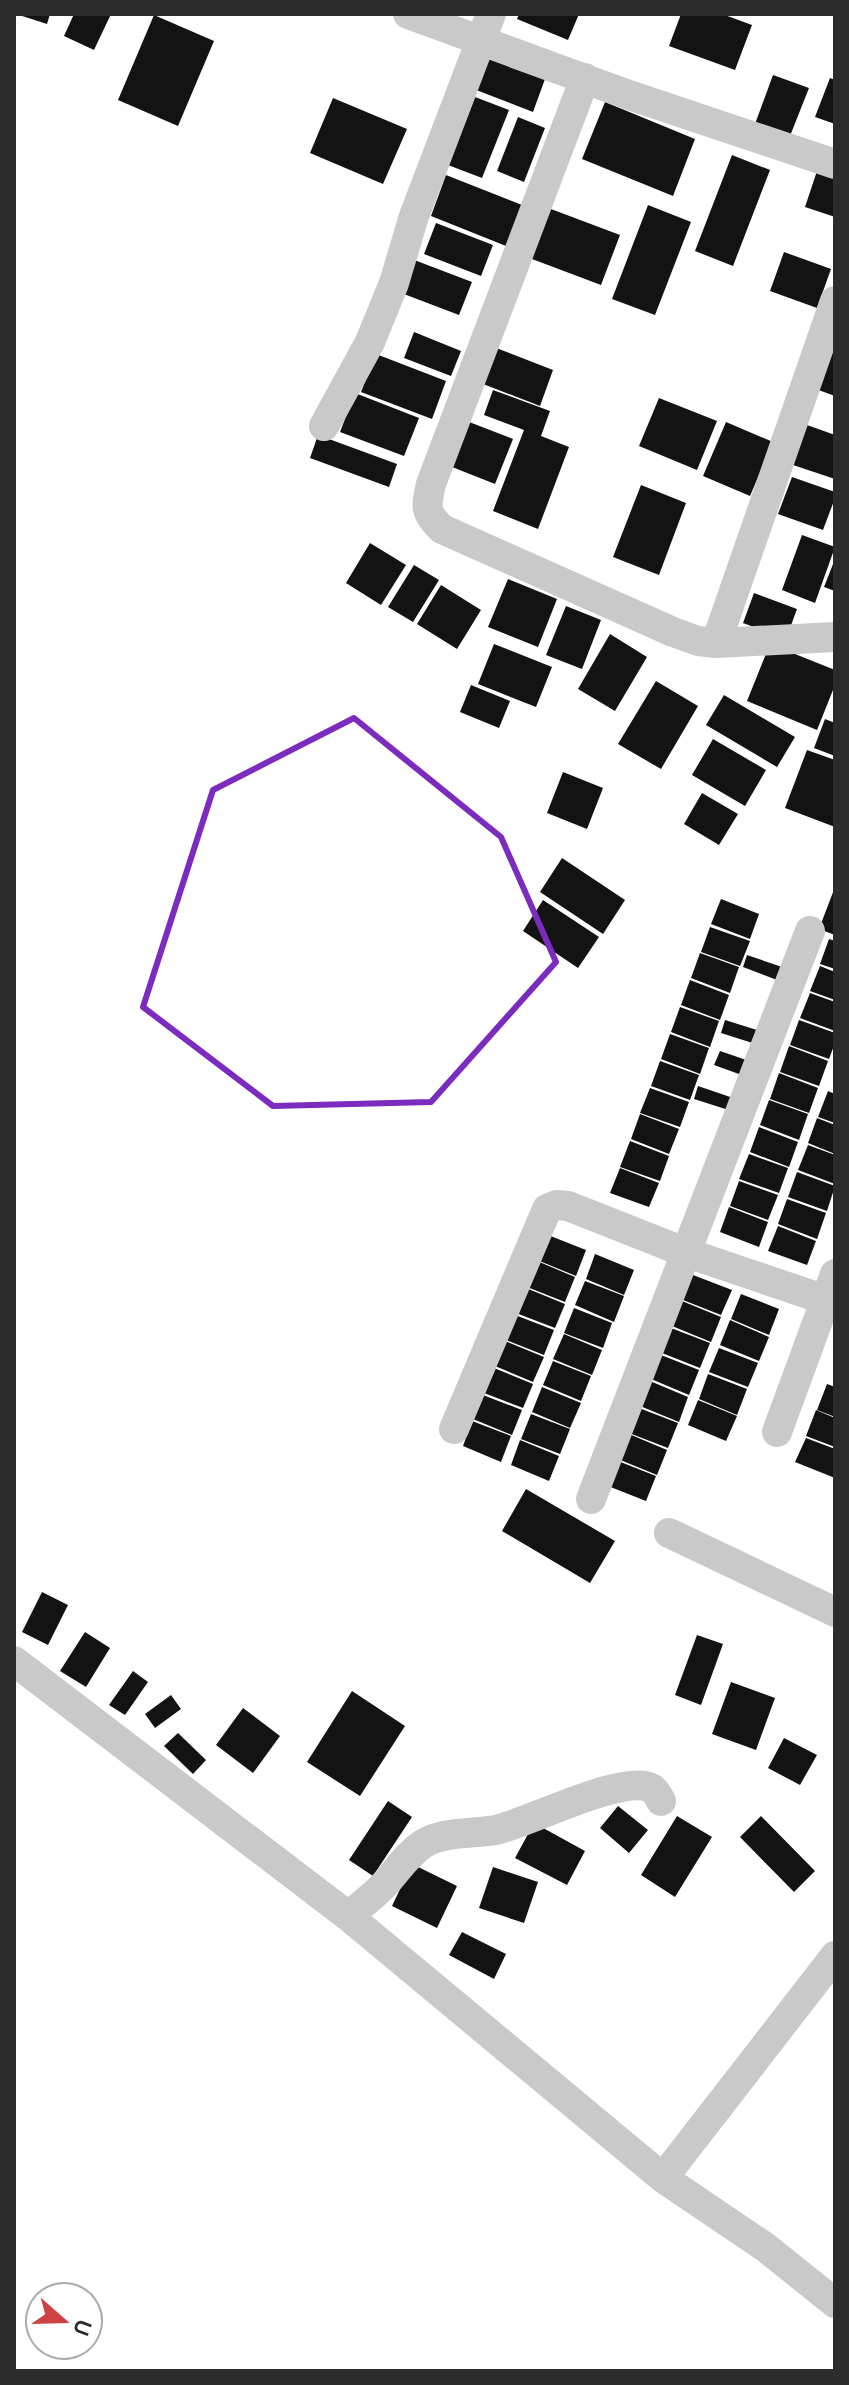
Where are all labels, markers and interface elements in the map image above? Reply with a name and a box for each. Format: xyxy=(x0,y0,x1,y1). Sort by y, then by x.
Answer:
north arrow xyxy=(24,2281,104,2361)
text: U xyxy=(65,2315,96,2339)

